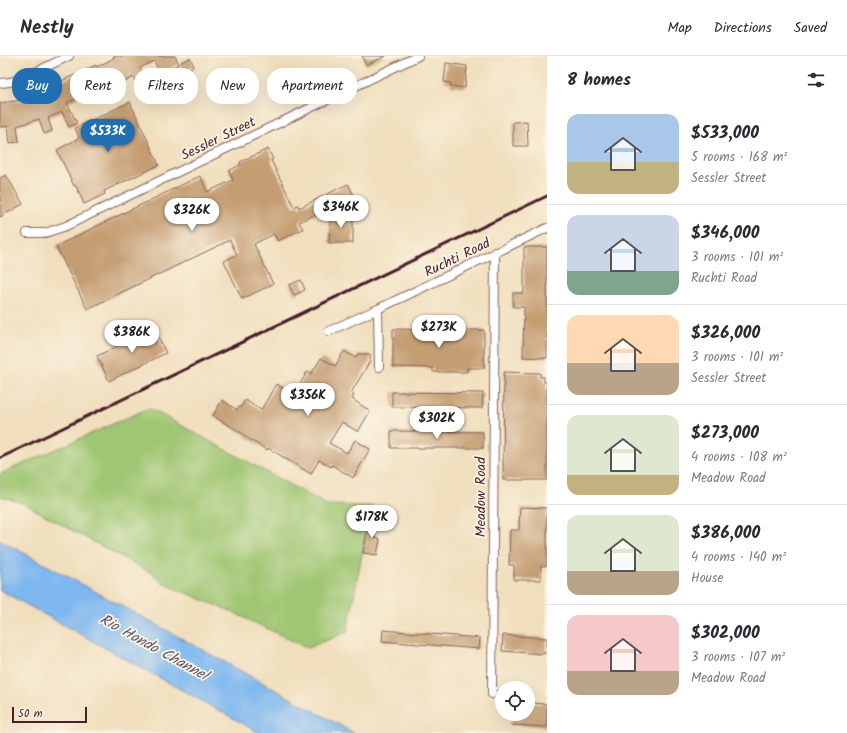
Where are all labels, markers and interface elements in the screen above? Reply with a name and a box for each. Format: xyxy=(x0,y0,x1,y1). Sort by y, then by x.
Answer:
text: Nestly xyxy=(20,13,74,43)
text: Map xyxy=(667,17,692,39)
text: Directions xyxy=(714,17,772,39)
text: Saved xyxy=(794,17,827,39)
text: 8 homes xyxy=(567,67,631,94)
chip: Buy xyxy=(12,68,62,104)
chip: Rent xyxy=(70,68,126,104)
chip: Filters xyxy=(134,68,198,104)
chip: New xyxy=(206,68,259,104)
chip: Apartment xyxy=(267,68,357,104)
icon: filters xyxy=(805,69,827,91)
street label: Sessler Street xyxy=(177,111,260,167)
pin: $533K xyxy=(80,119,136,153)
text: $533,000 xyxy=(691,120,759,147)
text: $533K xyxy=(90,121,126,142)
icon: home xyxy=(599,130,647,178)
text: 5 rooms · 168 m² xyxy=(691,147,787,168)
text: Sessler Street xyxy=(691,168,766,189)
pin: $346K xyxy=(313,195,369,229)
text: $346K xyxy=(323,197,359,218)
pin: $326K xyxy=(164,198,220,232)
text: $326K xyxy=(173,200,211,221)
text: $346,000 xyxy=(691,220,759,247)
icon: home xyxy=(599,231,647,279)
street label: Ruchti Road xyxy=(421,232,495,283)
text: 3 rooms · 101 m² xyxy=(691,247,783,268)
text: Ruchti Road xyxy=(691,268,757,289)
pin: $273K xyxy=(411,315,467,349)
text: $273K xyxy=(421,317,457,338)
pin: $386K xyxy=(104,320,160,354)
text: $326,000 xyxy=(691,320,760,347)
text: $386K xyxy=(113,322,151,343)
icon: home xyxy=(599,331,647,379)
text: 3 rooms · 101 m² xyxy=(691,347,783,368)
text: Sessler Street xyxy=(691,368,766,389)
pin: $356K xyxy=(280,383,336,417)
text: $356K xyxy=(290,385,326,406)
pin: $302K xyxy=(409,406,465,440)
text: $302K xyxy=(419,408,455,429)
text: $273,000 xyxy=(691,420,759,447)
icon: home xyxy=(599,431,647,479)
text: 4 rooms · 108 m² xyxy=(691,447,787,468)
street label: Meadow Road xyxy=(470,456,492,537)
text: Meadow Road xyxy=(691,468,766,489)
pin: $178K xyxy=(344,505,400,539)
text: $178K xyxy=(355,507,389,528)
text: $386,000 xyxy=(691,520,760,547)
icon: home xyxy=(599,531,647,579)
text: 4 rooms · 140 m² xyxy=(691,547,786,568)
text: House xyxy=(691,568,723,589)
water label: Rio Hondo Channel xyxy=(95,608,215,689)
text: $302,000 xyxy=(691,620,760,647)
icon: home xyxy=(599,631,647,679)
text: 3 rooms · 107 m² xyxy=(691,647,785,668)
text: Meadow Road xyxy=(691,668,766,689)
map controls xyxy=(495,681,535,721)
button: locate xyxy=(495,681,535,721)
scale bar xyxy=(12,705,87,724)
text: 50 m xyxy=(18,705,43,723)

